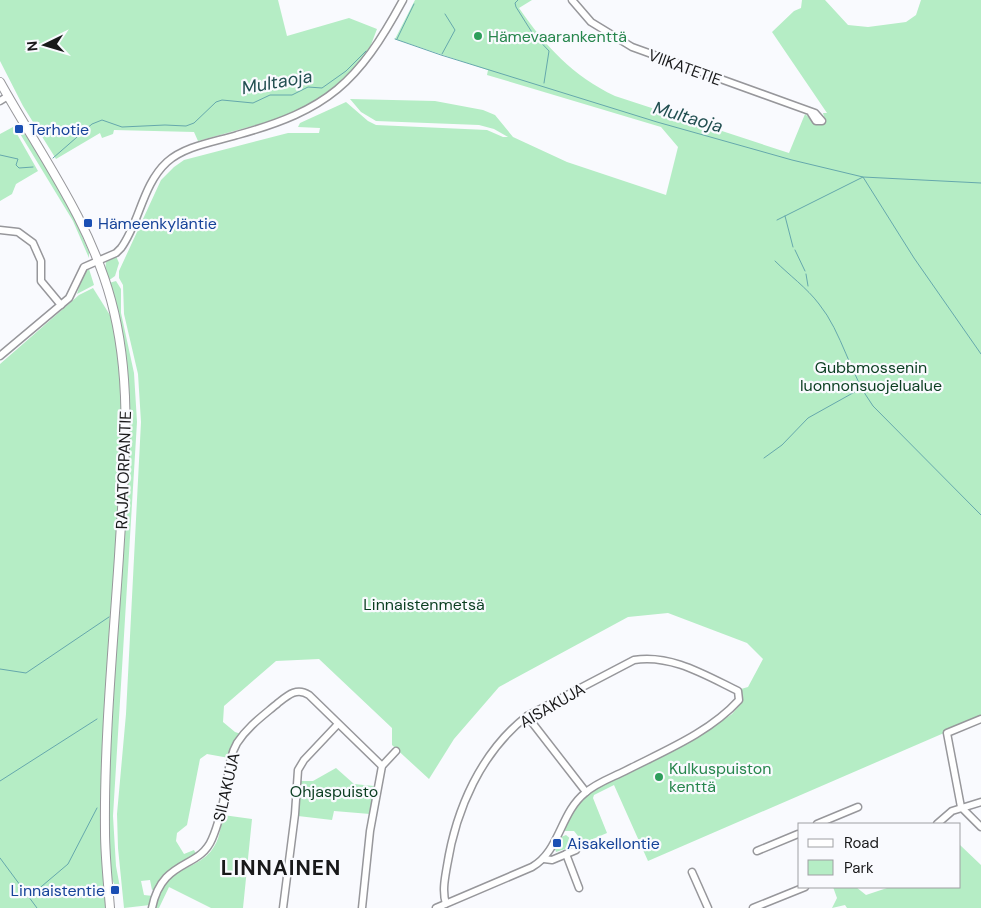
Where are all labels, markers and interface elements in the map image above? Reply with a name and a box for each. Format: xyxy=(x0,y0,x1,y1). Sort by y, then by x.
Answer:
north arrow xyxy=(20,20,70,70)
place label: Hämevaarankenttä xyxy=(488,26,627,47)
marker: Hämevaarankenttä xyxy=(472,30,484,42)
text: N xyxy=(23,40,41,52)
street label: VIIKATETIE xyxy=(645,44,724,90)
water label: Multaoja xyxy=(240,64,314,100)
water label: Multaoja xyxy=(650,96,726,138)
place label: Terhotie xyxy=(29,119,89,140)
marker: Terhotie xyxy=(13,123,25,135)
place label: Hämeenkyläntie xyxy=(98,213,217,234)
marker: Hämeenkyläntie xyxy=(82,217,94,229)
park label: Gubbmossenin luonnonsuojelualue xyxy=(800,357,942,396)
street label: RAJATORPANTIE xyxy=(111,410,136,530)
park label: Linnaistenmetsä xyxy=(363,594,485,615)
street label: AISAKUJA xyxy=(516,678,589,733)
street label: SILAKUJA xyxy=(208,750,245,824)
place label: Kulkuspuiston kenttä xyxy=(669,758,772,797)
marker: Kulkuspuiston kenttä xyxy=(653,771,665,783)
park label: Ohjaspuisto xyxy=(290,781,378,802)
legend xyxy=(798,823,961,888)
place label: Aisakellontie xyxy=(567,833,660,854)
text: Road xyxy=(844,833,879,853)
marker: Aisakellontie xyxy=(551,837,563,849)
district label: LINNAINEN xyxy=(221,854,341,882)
text: Park xyxy=(844,858,874,878)
place label: Linnaistentie xyxy=(11,880,105,901)
marker: Linnaistentie xyxy=(109,884,121,896)

